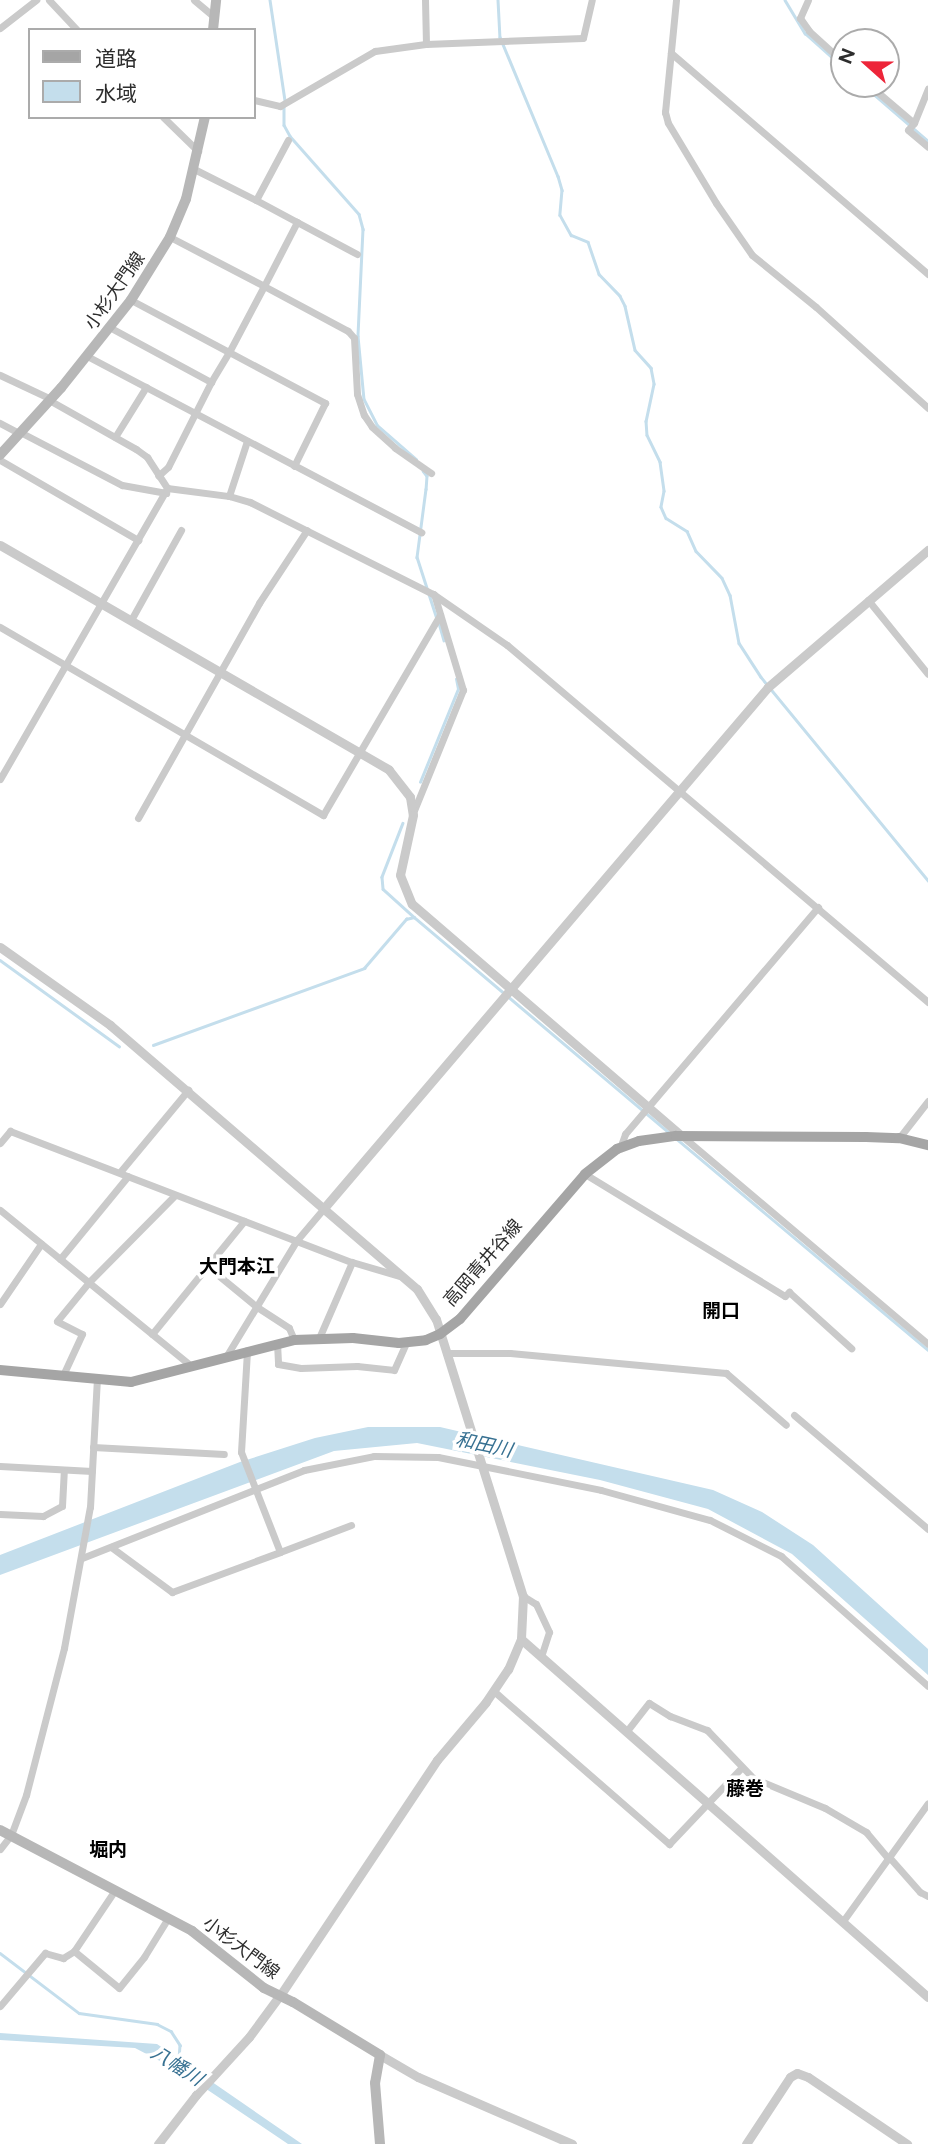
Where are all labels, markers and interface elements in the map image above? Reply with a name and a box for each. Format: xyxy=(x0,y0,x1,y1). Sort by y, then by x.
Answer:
legend xyxy=(28,28,256,119)
north arrow xyxy=(830,28,900,98)
text: N xyxy=(833,45,860,67)
text: 道路 xyxy=(95,46,137,71)
text: 水域 xyxy=(95,81,137,106)
street label: 小杉大門線 xyxy=(80,248,150,334)
street label: 高岡青井谷線 xyxy=(439,1215,527,1311)
district label: 大門本江 xyxy=(199,1256,275,1278)
district label: 開口 xyxy=(702,1300,740,1322)
water label: 和田川 xyxy=(454,1428,514,1462)
district label: 藤巻 xyxy=(726,1778,764,1800)
district label: 堀内 xyxy=(89,1839,127,1861)
street label: 小杉大門線 xyxy=(199,1912,283,1984)
water label: 八幡川 xyxy=(147,2041,207,2091)

